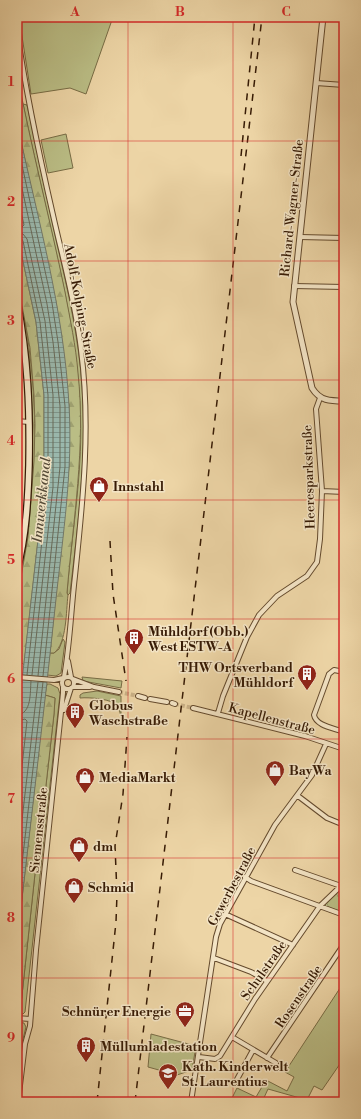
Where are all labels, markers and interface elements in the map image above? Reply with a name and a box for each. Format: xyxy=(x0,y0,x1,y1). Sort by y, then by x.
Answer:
text: A xyxy=(69,4,80,20)
text: B xyxy=(175,4,185,20)
text: C xyxy=(281,4,291,20)
text: 1 xyxy=(8,74,15,90)
street label: Richard-Wagner-Straße xyxy=(277,138,307,278)
text: 2 xyxy=(7,194,15,210)
street label: Adolf-Kolping-Straße xyxy=(60,241,100,371)
text: 3 xyxy=(7,313,15,329)
street label: Heeresparkstraße xyxy=(299,424,319,530)
text: 4 xyxy=(7,433,16,449)
water label: Innwerkkanal xyxy=(28,456,55,545)
shop icon: Innstahl xyxy=(88,475,110,503)
place label: Innstahl xyxy=(113,479,165,495)
text: 5 xyxy=(7,552,15,568)
place label: Mühldorf (Obb.) West ESTW-A xyxy=(147,624,248,655)
building icon: Mühldorf (Obb.) West ESTW-A xyxy=(123,627,145,655)
place label: THW Ortsverband Mühldorf xyxy=(179,660,294,691)
building icon: THW Ortsverband Mühldorf xyxy=(296,663,318,691)
text: 6 xyxy=(7,671,15,687)
place label: Globus Waschstraße xyxy=(88,698,168,729)
street label: Kapellenstraße xyxy=(227,700,317,738)
building icon: Globus Waschstraße xyxy=(64,701,86,729)
shop icon: BayWa xyxy=(264,759,286,787)
place label: BayWa xyxy=(289,763,333,779)
shop icon: MediaMarkt xyxy=(74,766,96,794)
place label: MediaMarkt xyxy=(99,770,176,786)
street label: Siemensstraße xyxy=(27,786,51,874)
text: 7 xyxy=(7,791,15,807)
shop icon: dm xyxy=(68,835,90,863)
place label: dm xyxy=(93,839,113,855)
street label: Gewerbestraße xyxy=(204,844,260,929)
shop icon: Schmid xyxy=(63,876,85,904)
place label: Schmid xyxy=(88,880,134,896)
text: 8 xyxy=(7,910,15,926)
street label: Schulstraße xyxy=(237,937,291,1004)
street label: Rosenstraße xyxy=(272,962,326,1031)
office icon: Schnürer Energie xyxy=(174,1000,196,1028)
place label: Schnürer Energie xyxy=(62,1004,171,1020)
text: 9 xyxy=(7,1030,15,1046)
building icon: Müllumladestation xyxy=(75,1035,97,1063)
place label: Müllumladestation xyxy=(100,1039,217,1055)
place label: Kath. Kinderwelt St. Laurentius xyxy=(182,1059,288,1090)
school or university icon: Kath. Kinderwelt St. Laurentius xyxy=(157,1062,179,1090)

